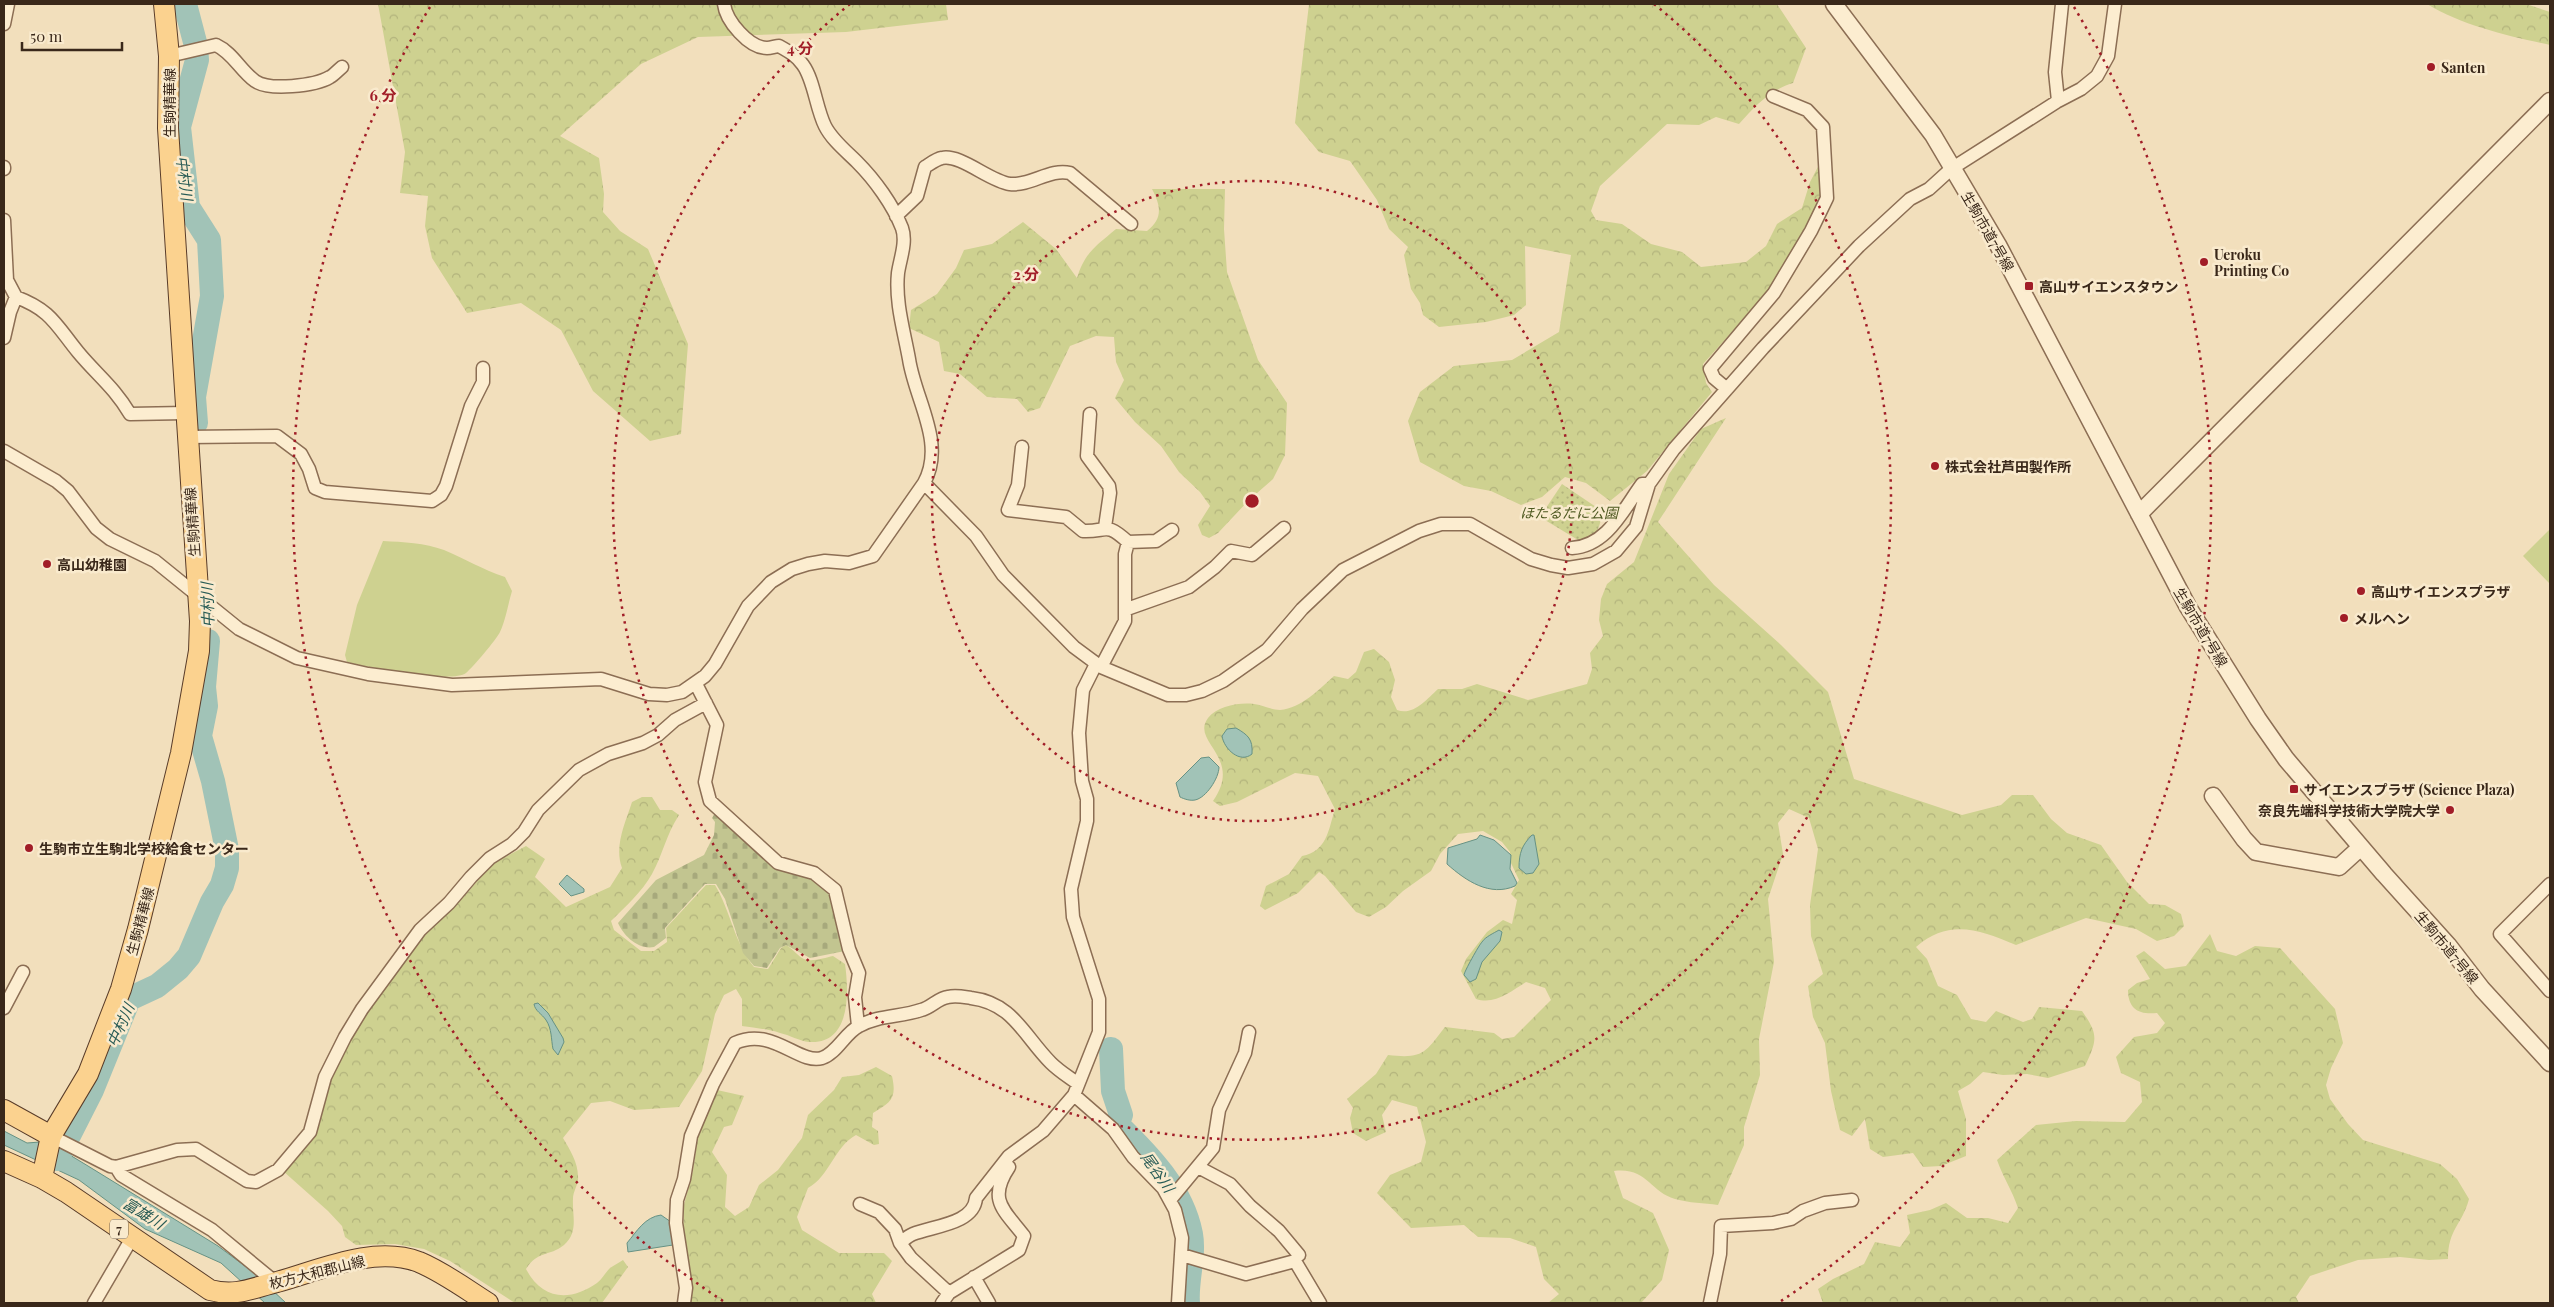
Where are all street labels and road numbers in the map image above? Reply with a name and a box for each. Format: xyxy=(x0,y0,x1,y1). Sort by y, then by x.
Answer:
street label: 生駒精華線 xyxy=(160,68,179,138)
street label: 生駒市道7号線 xyxy=(1957,187,2019,275)
street label: 生駒精華線 xyxy=(180,486,204,558)
street label: 生駒市道7号線 xyxy=(2170,584,2232,670)
street label: 生駒精華線 xyxy=(122,885,158,957)
street label: 生駒市道7号線 xyxy=(2411,907,2483,987)
road number: 7 xyxy=(110,1220,128,1238)
street label: 枚方大和郡山線 xyxy=(267,1251,367,1293)

